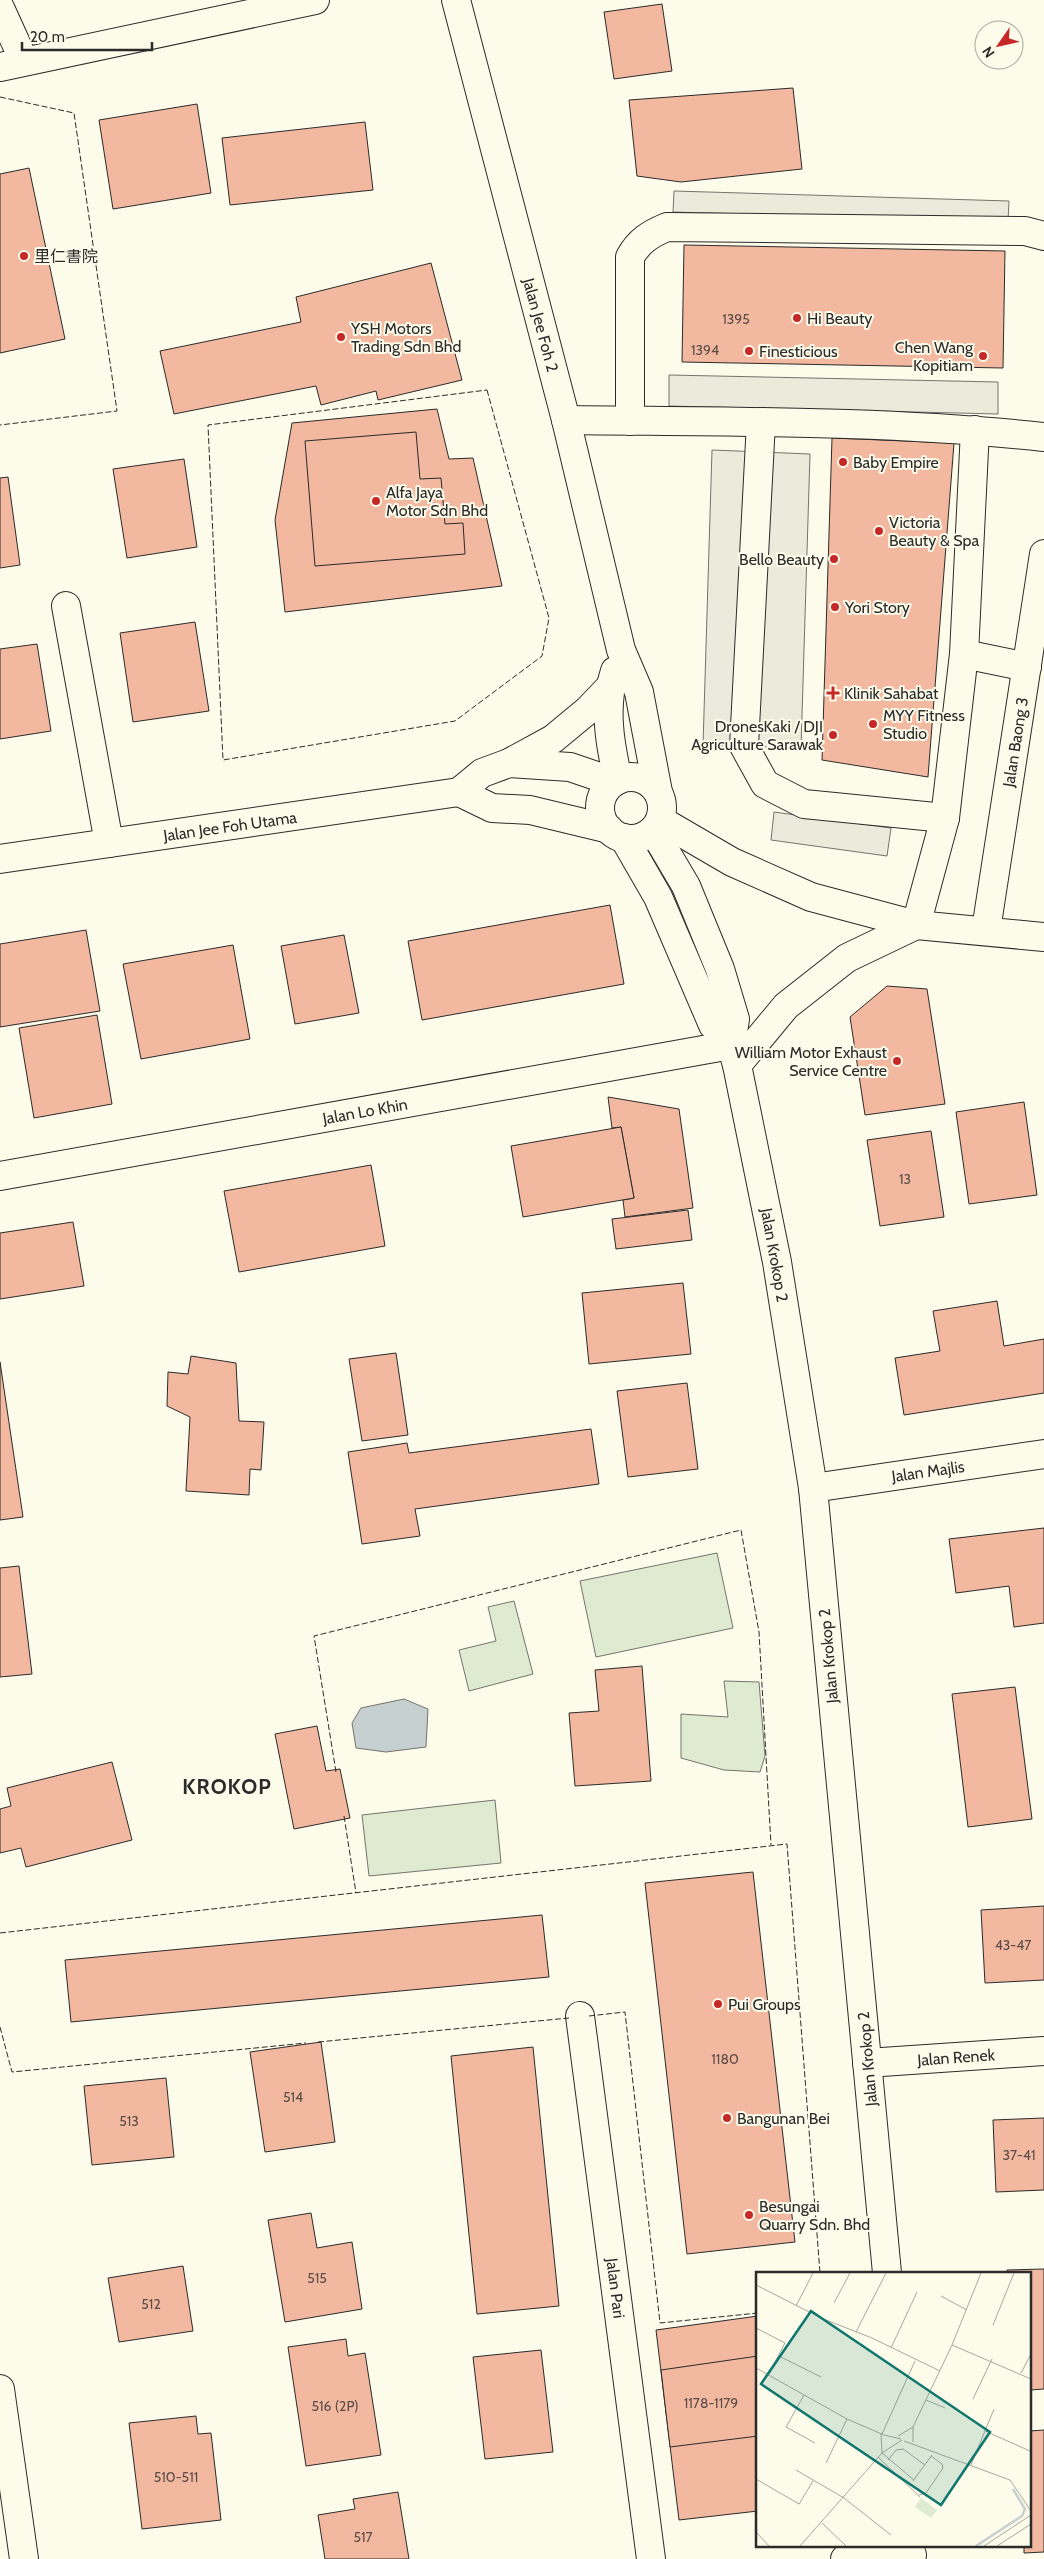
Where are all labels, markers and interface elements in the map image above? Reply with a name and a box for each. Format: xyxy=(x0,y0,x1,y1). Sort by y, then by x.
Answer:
scale bar xyxy=(22,20,152,52)
north arrow xyxy=(974,20,1024,70)
text: 20 m xyxy=(30,28,65,46)
text: N xyxy=(978,43,998,61)
place label: 里仁書院 xyxy=(34,247,98,266)
marker: 里仁書院 xyxy=(18,250,30,262)
street label: Jalan Jee Foh 2 xyxy=(519,275,562,374)
place label: Hi Beauty xyxy=(807,309,872,328)
house number: 1395 xyxy=(722,310,750,328)
marker: Hi Beauty xyxy=(791,312,803,324)
place label: YSH Motors Trading Sdn Bhd xyxy=(350,319,461,356)
marker: YSH Motors Trading Sdn Bhd xyxy=(335,331,347,343)
place label: Chen Wang Kopitiam xyxy=(895,338,974,375)
house number: 1394 xyxy=(691,341,719,359)
place label: Finesticious xyxy=(759,342,838,361)
marker: Finesticious xyxy=(743,345,755,357)
marker: Chen Wang Kopitiam xyxy=(977,350,989,362)
place label: Baby Empire xyxy=(853,453,939,472)
marker: Baby Empire xyxy=(837,456,849,468)
place label: Alfa Jaya Motor Sdn Bhd xyxy=(386,483,488,520)
marker: Alfa Jaya Motor Sdn Bhd xyxy=(370,495,382,507)
place label: Victoria Beauty & Spa xyxy=(889,513,979,550)
marker: Victoria Beauty & Spa xyxy=(873,525,885,537)
place label: Bello Beauty xyxy=(739,550,824,569)
marker: Bello Beauty xyxy=(828,553,840,565)
place label: Yori Story xyxy=(844,598,910,617)
marker: Yori Story xyxy=(829,601,841,613)
place label: Klinik Sahabat xyxy=(844,684,939,703)
marker: Klinik Sahabat xyxy=(826,686,840,700)
street label: Jalan Baong 3 xyxy=(999,696,1032,789)
place label: MYY Fitness Studio xyxy=(883,706,965,743)
place label: DronesKaki / DJI Agriculture Sarawak xyxy=(691,717,824,754)
marker: MYY Fitness Studio xyxy=(867,718,879,730)
marker: DronesKaki / DJI Agriculture Sarawak xyxy=(827,729,839,741)
street label: Jalan Jee Foh Utama xyxy=(161,808,298,845)
place label: William Motor Exhaust Service Centre xyxy=(735,1043,888,1080)
marker: William Motor Exhaust Service Centre xyxy=(891,1055,903,1067)
street label: Jalan Lo Khin xyxy=(320,1095,409,1128)
house number: 13 xyxy=(899,1170,911,1188)
street label: Jalan Krokop 2 xyxy=(757,1206,792,1303)
street label: Jalan Majlis xyxy=(889,1457,966,1486)
street label: Jalan Krokop 2 xyxy=(815,1608,842,1705)
district label: KROKOP xyxy=(182,1774,272,1799)
house number: 43-47 xyxy=(995,1936,1031,1954)
place label: Pui Groups xyxy=(728,1995,801,2014)
marker: Pui Groups xyxy=(712,1998,724,2010)
street label: Jalan Krokop 2 xyxy=(854,2011,881,2108)
street label: Jalan Renek xyxy=(916,2045,996,2070)
house number: 1180 xyxy=(711,2050,739,2068)
house number: 514 xyxy=(283,2088,303,2106)
place label: Bangunan Bei xyxy=(737,2109,830,2128)
house number: 513 xyxy=(119,2112,139,2130)
marker: Bangunan Bei xyxy=(721,2112,733,2124)
house number: 37-41 xyxy=(1003,2146,1035,2164)
place label: Besungai Quarry Sdn. Bhd xyxy=(759,2197,870,2234)
marker: Besungai Quarry Sdn. Bhd xyxy=(743,2209,755,2221)
street label: Jalan Pari xyxy=(602,2256,629,2319)
house number: 515 xyxy=(307,2269,327,2287)
inset map xyxy=(756,2272,1032,2546)
house number: 512 xyxy=(141,2295,161,2313)
house number: 1178-1179 xyxy=(684,2394,738,2412)
house number: 516 (2P) xyxy=(311,2397,359,2415)
house number: 510-511 xyxy=(154,2468,198,2486)
house number: 517 xyxy=(353,2528,373,2546)

